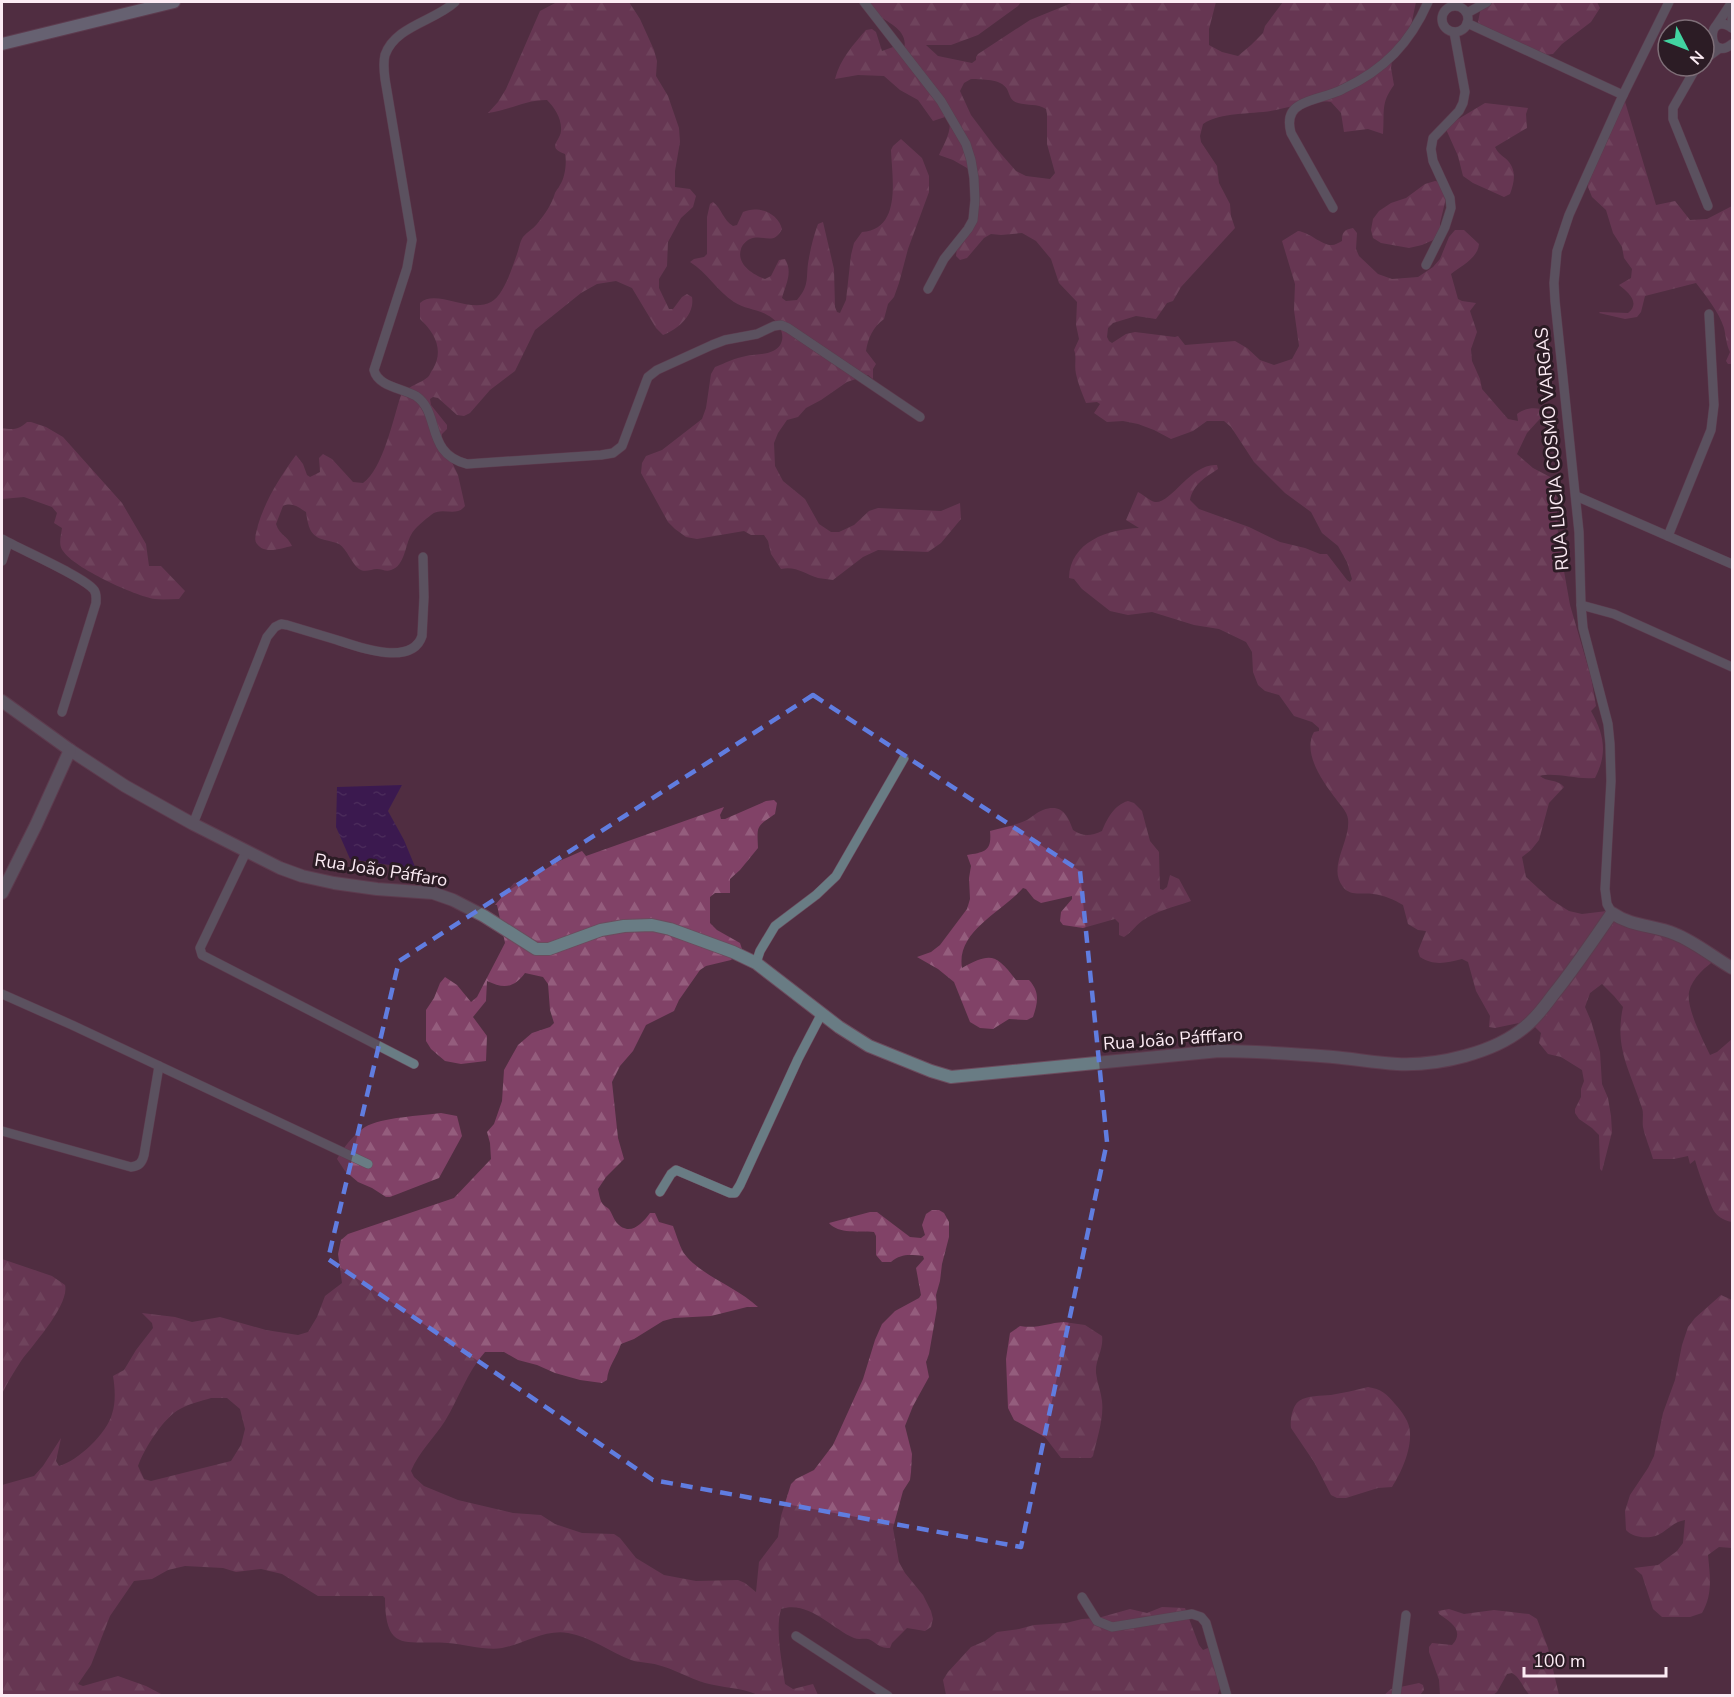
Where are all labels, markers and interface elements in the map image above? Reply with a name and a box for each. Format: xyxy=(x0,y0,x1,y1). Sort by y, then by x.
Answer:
north arrow xyxy=(1656,18,1716,78)
text: N xyxy=(1684,46,1709,69)
street label: RUA LUCIA COSMO VARGAS xyxy=(1529,327,1575,571)
street label: Rua João Páffaro xyxy=(313,848,449,892)
street label: Rua João Páfffaro xyxy=(1102,1022,1244,1056)
scale bar xyxy=(1524,1640,1666,1678)
text: 100 m xyxy=(1533,1649,1585,1673)

